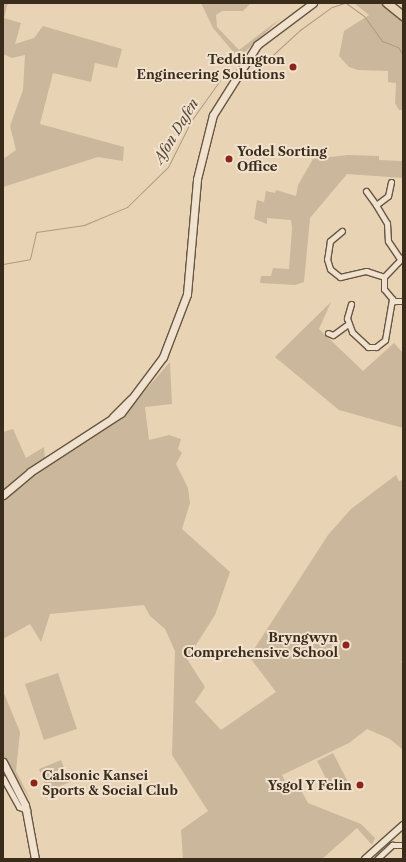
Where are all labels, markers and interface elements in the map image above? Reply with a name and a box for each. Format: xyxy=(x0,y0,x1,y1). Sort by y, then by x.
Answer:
place label: Teddington Engineering Solutions xyxy=(137,52,285,83)
marker: Teddington Engineering Solutions xyxy=(288,62,298,72)
water label: Afon Dafen xyxy=(150,96,202,166)
place label: Yodel Sorting Office xyxy=(237,144,327,175)
marker: Yodel Sorting Office xyxy=(224,154,234,164)
place label: Bryngwyn Comprehensive School xyxy=(183,630,338,661)
marker: Bryngwyn Comprehensive School xyxy=(341,640,351,650)
place label: Calsonic Kansei Sports & Social Club xyxy=(42,768,178,799)
place label: Ysgol Y Felin xyxy=(267,777,352,793)
marker: Calsonic Kansei Sports & Social Club xyxy=(29,778,39,788)
marker: Ysgol Y Felin xyxy=(355,780,365,790)

